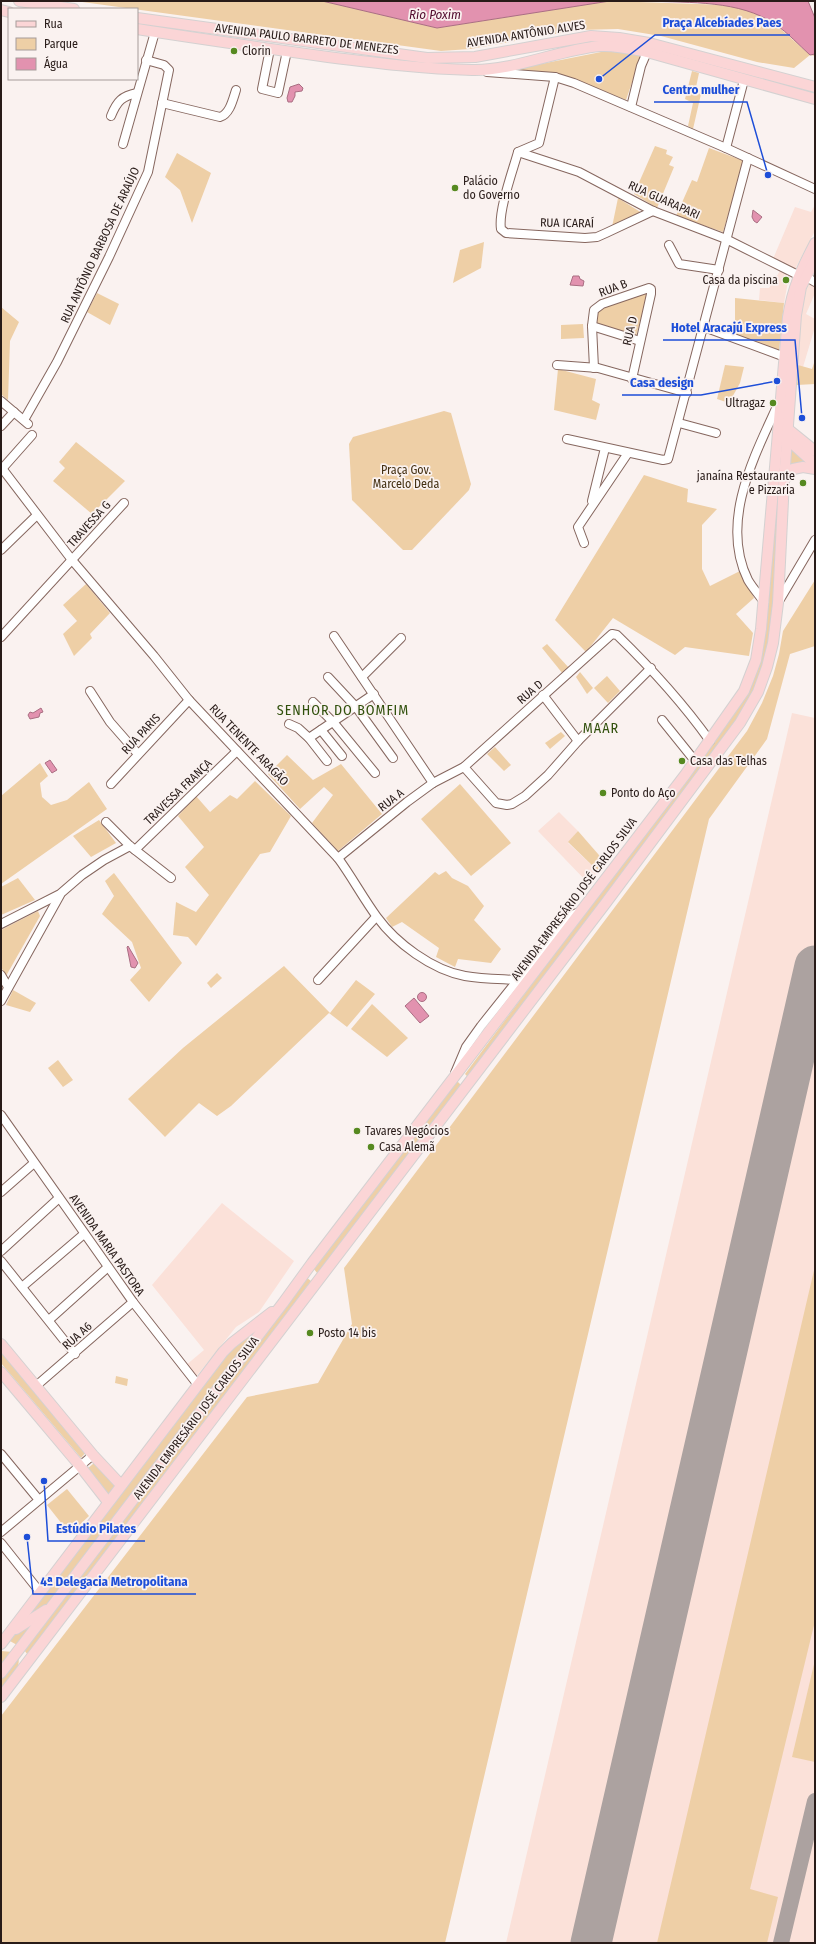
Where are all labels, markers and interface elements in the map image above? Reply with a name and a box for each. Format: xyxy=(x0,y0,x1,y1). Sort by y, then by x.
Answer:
water label: Rio Poxim xyxy=(409,7,461,22)
legend xyxy=(8,8,138,80)
callout: Praça Alcebíades Paes xyxy=(655,10,790,35)
text: Praça Alcebíades Paes xyxy=(662,15,782,31)
text: Rua xyxy=(44,17,63,31)
street label: AVENIDA ANTÔNIO ALVES xyxy=(466,17,586,50)
street label: AVENIDA PAULO BARRETO DE MENEZES xyxy=(214,21,400,57)
text: Parque xyxy=(44,37,78,51)
place label: Clorin xyxy=(242,44,271,58)
marker: Clorin xyxy=(229,46,239,56)
text: Água xyxy=(44,56,68,71)
callout: Centro mulher xyxy=(654,77,747,102)
text: Centro mulher xyxy=(663,82,740,97)
street label: RUA ANTÔNIO BARBOSA DE ARAÚJO xyxy=(57,164,142,325)
place label: Palácio do Governo xyxy=(463,174,520,202)
street label: RUA GUARAPARI xyxy=(626,178,702,222)
marker: Palácio do Governo xyxy=(450,183,460,193)
street label: RUA ICARAÍ xyxy=(540,215,594,230)
place label: Casa da piscina xyxy=(702,273,778,287)
marker: Casa da piscina xyxy=(781,275,791,285)
street label: RUA B xyxy=(597,276,629,300)
street label: RUA D xyxy=(620,315,640,347)
callout: Hotel Aracajú Express xyxy=(663,315,795,340)
text: Hotel Aracajú Express xyxy=(671,320,787,335)
callout: Casa design xyxy=(622,370,701,395)
text: Casa design xyxy=(630,375,694,390)
place label: Ultragaz xyxy=(725,396,765,410)
marker: Ultragaz xyxy=(768,398,778,408)
park label: Praça Gov. Marcelo Deda xyxy=(373,463,439,491)
place label: janaína Restaurante e Pizzaria xyxy=(696,469,795,497)
marker: janaína Restaurante e Pizzaria xyxy=(798,478,808,488)
street label: TRAVESSA G xyxy=(65,498,114,550)
street label: RUA D xyxy=(514,677,546,707)
street label: RUA TENENTE ARAGÃO xyxy=(207,701,292,789)
district label: SENHOR DO BOMFIM xyxy=(277,702,409,719)
street label: RUA PARIS xyxy=(119,711,163,757)
district label: MAAR xyxy=(583,720,619,737)
place label: Casa das Telhas xyxy=(690,754,767,768)
street label: TRAVESSA FRANÇA xyxy=(141,756,215,828)
marker: Casa das Telhas xyxy=(677,756,687,766)
street label: RUA A xyxy=(375,785,407,814)
place label: Ponto do Aço xyxy=(611,786,676,800)
marker: Ponto do Aço xyxy=(598,788,608,798)
street label: AVENIDA EMPRESÁRIO JOSÉ CARLOS SILVA xyxy=(507,814,640,983)
place label: Tavares Negócios xyxy=(365,1124,449,1138)
marker: Tavares Negócios xyxy=(352,1126,362,1136)
place label: Casa Alemã xyxy=(379,1140,435,1154)
marker: Casa Alemã xyxy=(366,1142,376,1152)
street label: AVENIDA MARIA PASTORA xyxy=(67,1191,148,1299)
street label: RUA A6 xyxy=(59,1319,95,1353)
place label: Posto 14 bis xyxy=(318,1326,376,1340)
marker: Posto 14 bis xyxy=(305,1328,315,1338)
street label: AVENIDA EMPRESÁRIO JOSÉ CARLOS SILVA xyxy=(129,1333,262,1502)
callout: Estúdio Pilates xyxy=(48,1516,145,1541)
text: Estúdio Pilates xyxy=(56,1521,136,1536)
callout: 4ª Delegacia Metropolitana xyxy=(33,1569,196,1594)
text: 4ª Delegacia Metropolitana xyxy=(40,1574,188,1589)

